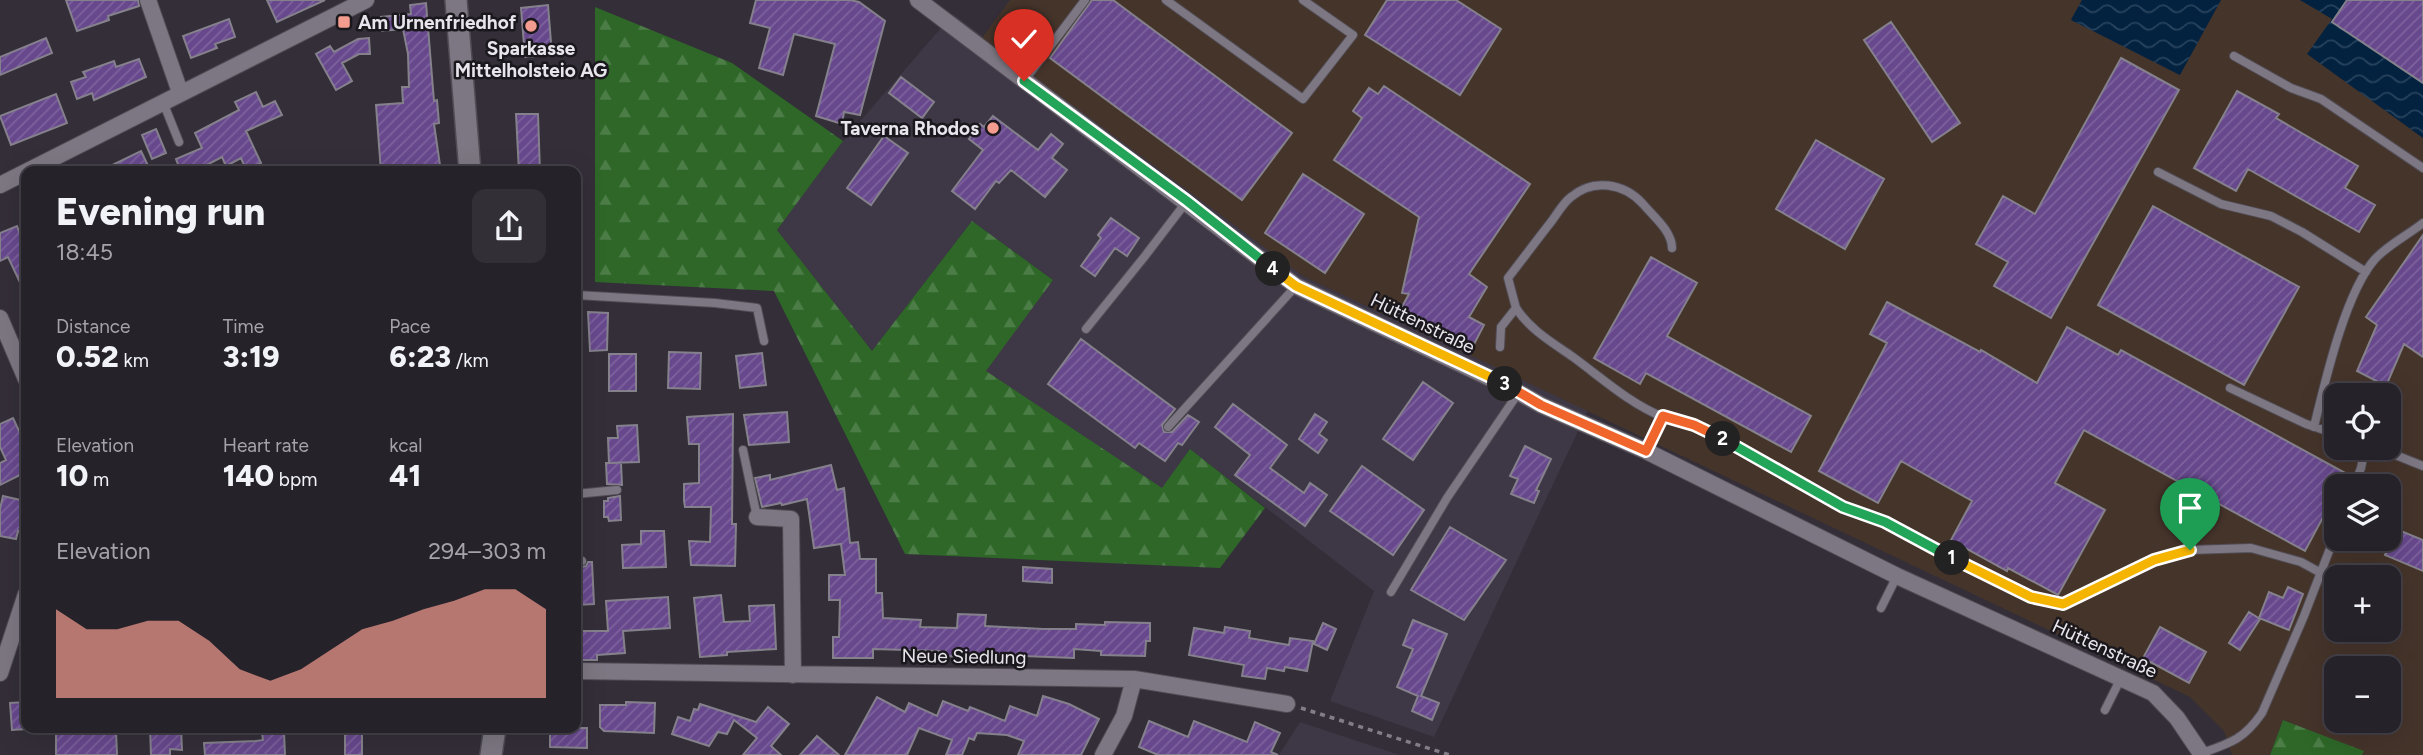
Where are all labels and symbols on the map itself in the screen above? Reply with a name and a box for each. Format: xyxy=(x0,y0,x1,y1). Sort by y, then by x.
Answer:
pin xyxy=(994,9,1054,81)
place label: Am Urnenfriedhof xyxy=(358,11,517,34)
marker: Am Urnenfriedhof xyxy=(336,14,352,30)
marker: Sparkasse Mittelholsteio AG xyxy=(523,18,539,34)
place label: Sparkasse Mittelholsteio AG xyxy=(455,37,607,82)
place label: Taverna Rhodos xyxy=(841,117,979,140)
marker: Taverna Rhodos xyxy=(985,120,1001,136)
pin: 4 xyxy=(1256,252,1290,286)
street label: Hüttenstraße xyxy=(1367,288,1479,359)
pin: 3 xyxy=(1488,366,1522,402)
pin: 2 xyxy=(1706,422,1740,457)
pin xyxy=(2160,478,2220,550)
pin: 1 xyxy=(1934,540,1969,576)
street label: Hüttenstraße xyxy=(2049,614,2161,683)
street label: Neue Siedlung xyxy=(901,644,1027,669)

